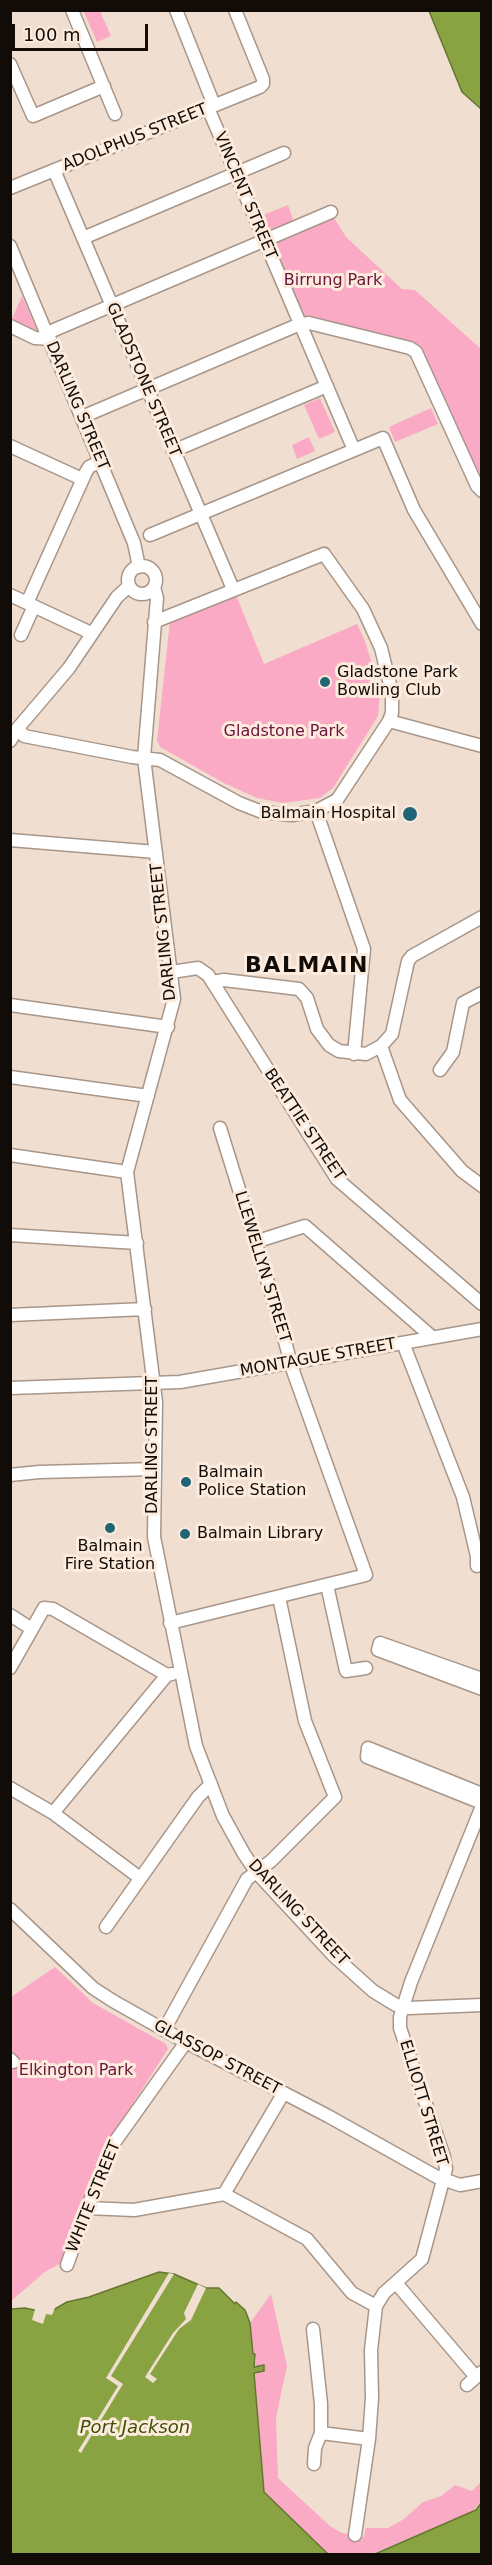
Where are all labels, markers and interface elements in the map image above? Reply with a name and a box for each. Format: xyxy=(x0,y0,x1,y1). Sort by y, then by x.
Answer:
scale bar xyxy=(15,12,152,50)
text: 100 m xyxy=(23,24,81,45)
street label: ADOLPHUS STREET xyxy=(60,100,210,176)
street label: VINCENT STREET xyxy=(209,129,281,263)
park label: Birrung Park xyxy=(284,271,382,291)
street label: GLADSTONE STREET xyxy=(102,300,184,460)
street label: DARLING STREET xyxy=(41,339,113,473)
place label: Gladstone Park Bowling Club xyxy=(337,663,458,701)
marker: Gladstone Park Bowling Club xyxy=(318,675,332,689)
park label: Gladstone Park xyxy=(224,722,344,742)
place label: Balmain Hospital xyxy=(260,804,396,824)
marker: Balmain Hospital xyxy=(401,805,419,823)
street label: DARLING STREET xyxy=(147,862,181,1002)
district label: BALMAIN xyxy=(245,953,369,979)
street label: BEATTIE STREET xyxy=(259,1065,349,1185)
street label: LLEWELLYN STREET xyxy=(230,1189,294,1345)
street label: MONTAGUE STREET xyxy=(239,1335,397,1381)
street label: DARLING STREET xyxy=(143,1376,163,1514)
place label: Balmain Police Station xyxy=(198,1463,306,1501)
marker: Balmain Police Station xyxy=(179,1475,193,1489)
marker: Balmain Fire Station xyxy=(103,1521,117,1535)
place label: Balmain Library xyxy=(197,1524,323,1544)
marker: Balmain Library xyxy=(178,1527,192,1541)
place label: Balmain Fire Station xyxy=(65,1537,155,1575)
street label: DARLING STREET xyxy=(244,1856,352,1970)
street label: GLASSOP STREET xyxy=(150,2016,284,2100)
street label: ELLIOTT STREET xyxy=(395,2038,451,2168)
park label: Elkington Park xyxy=(19,2061,133,2081)
street label: WHITE STREET xyxy=(63,2138,125,2256)
water label: Port Jackson xyxy=(80,2417,190,2439)

